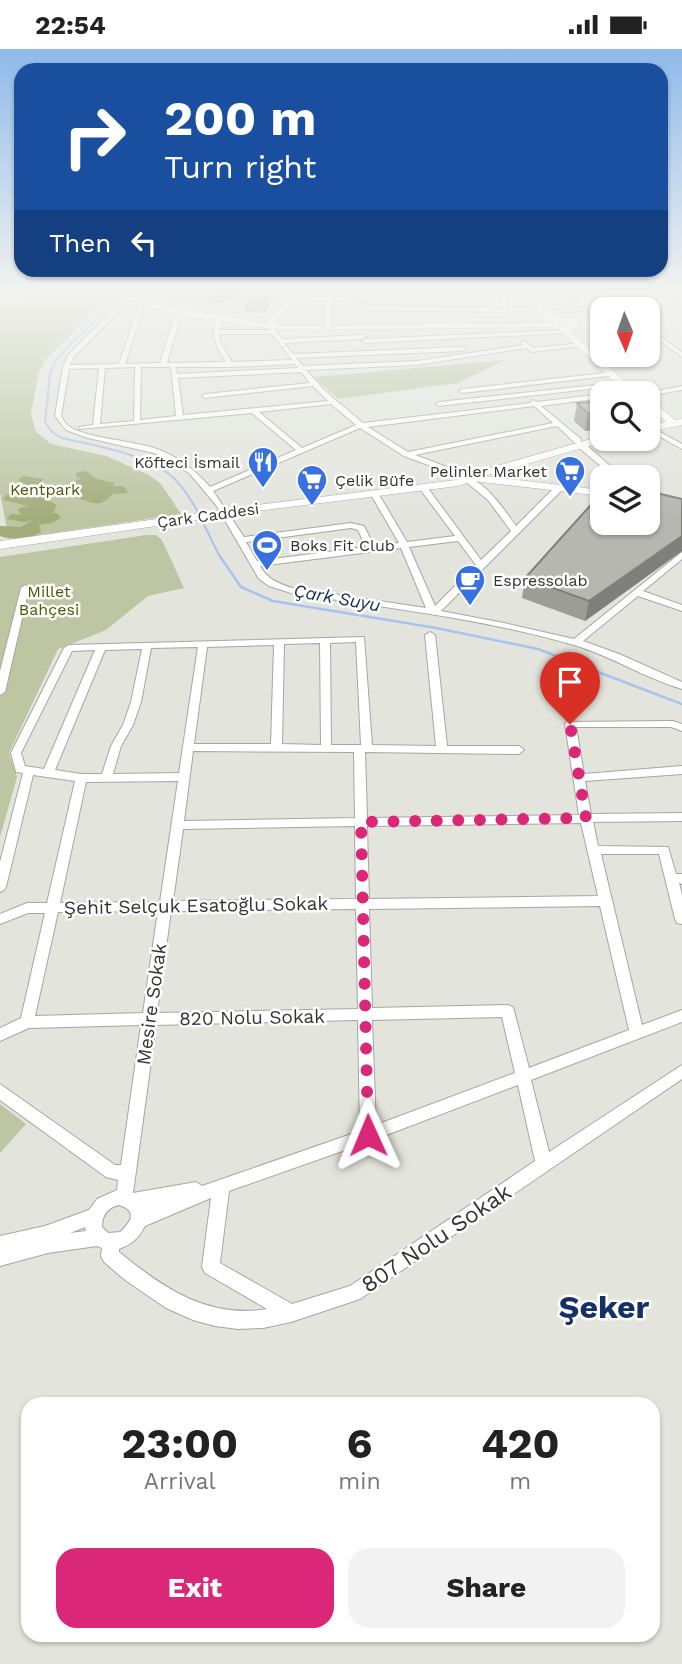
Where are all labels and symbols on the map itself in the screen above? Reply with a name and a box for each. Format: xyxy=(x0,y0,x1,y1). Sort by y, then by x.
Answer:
north arrow xyxy=(590,297,660,367)
restaurant icon: Köfteci İsmail xyxy=(246,445,280,489)
place label: Köfteci İsmail xyxy=(134,453,240,472)
supermarket icon: Pelinler Market xyxy=(553,454,587,498)
place label: Pelinler Market xyxy=(430,462,547,481)
supermarket icon: Çelik Büfe xyxy=(295,463,329,507)
place label: Çelik Büfe xyxy=(335,471,414,490)
park label: Kentpark xyxy=(10,480,80,499)
street label: Çark Caddesi xyxy=(156,499,260,532)
sports icon: Boks Fit Club xyxy=(250,528,284,572)
place label: Boks Fit Club xyxy=(290,536,395,555)
cafe icon: Espressolab xyxy=(453,563,487,607)
place label: Espressolab xyxy=(493,571,588,590)
water label: Çark Suyu xyxy=(292,580,382,615)
park label: Millet Bahçesi xyxy=(19,582,79,619)
pin xyxy=(540,652,600,724)
street label: Şehit Selçuk Esatoğlu Sokak xyxy=(64,892,329,919)
street label: Mesire Sokak xyxy=(132,942,171,1066)
street label: 820 Nolu Sokak xyxy=(179,1005,325,1030)
position arrow xyxy=(331,1098,405,1172)
street label: 807 Nolu Sokak xyxy=(356,1178,516,1299)
district label: Şeker xyxy=(559,1288,649,1326)

